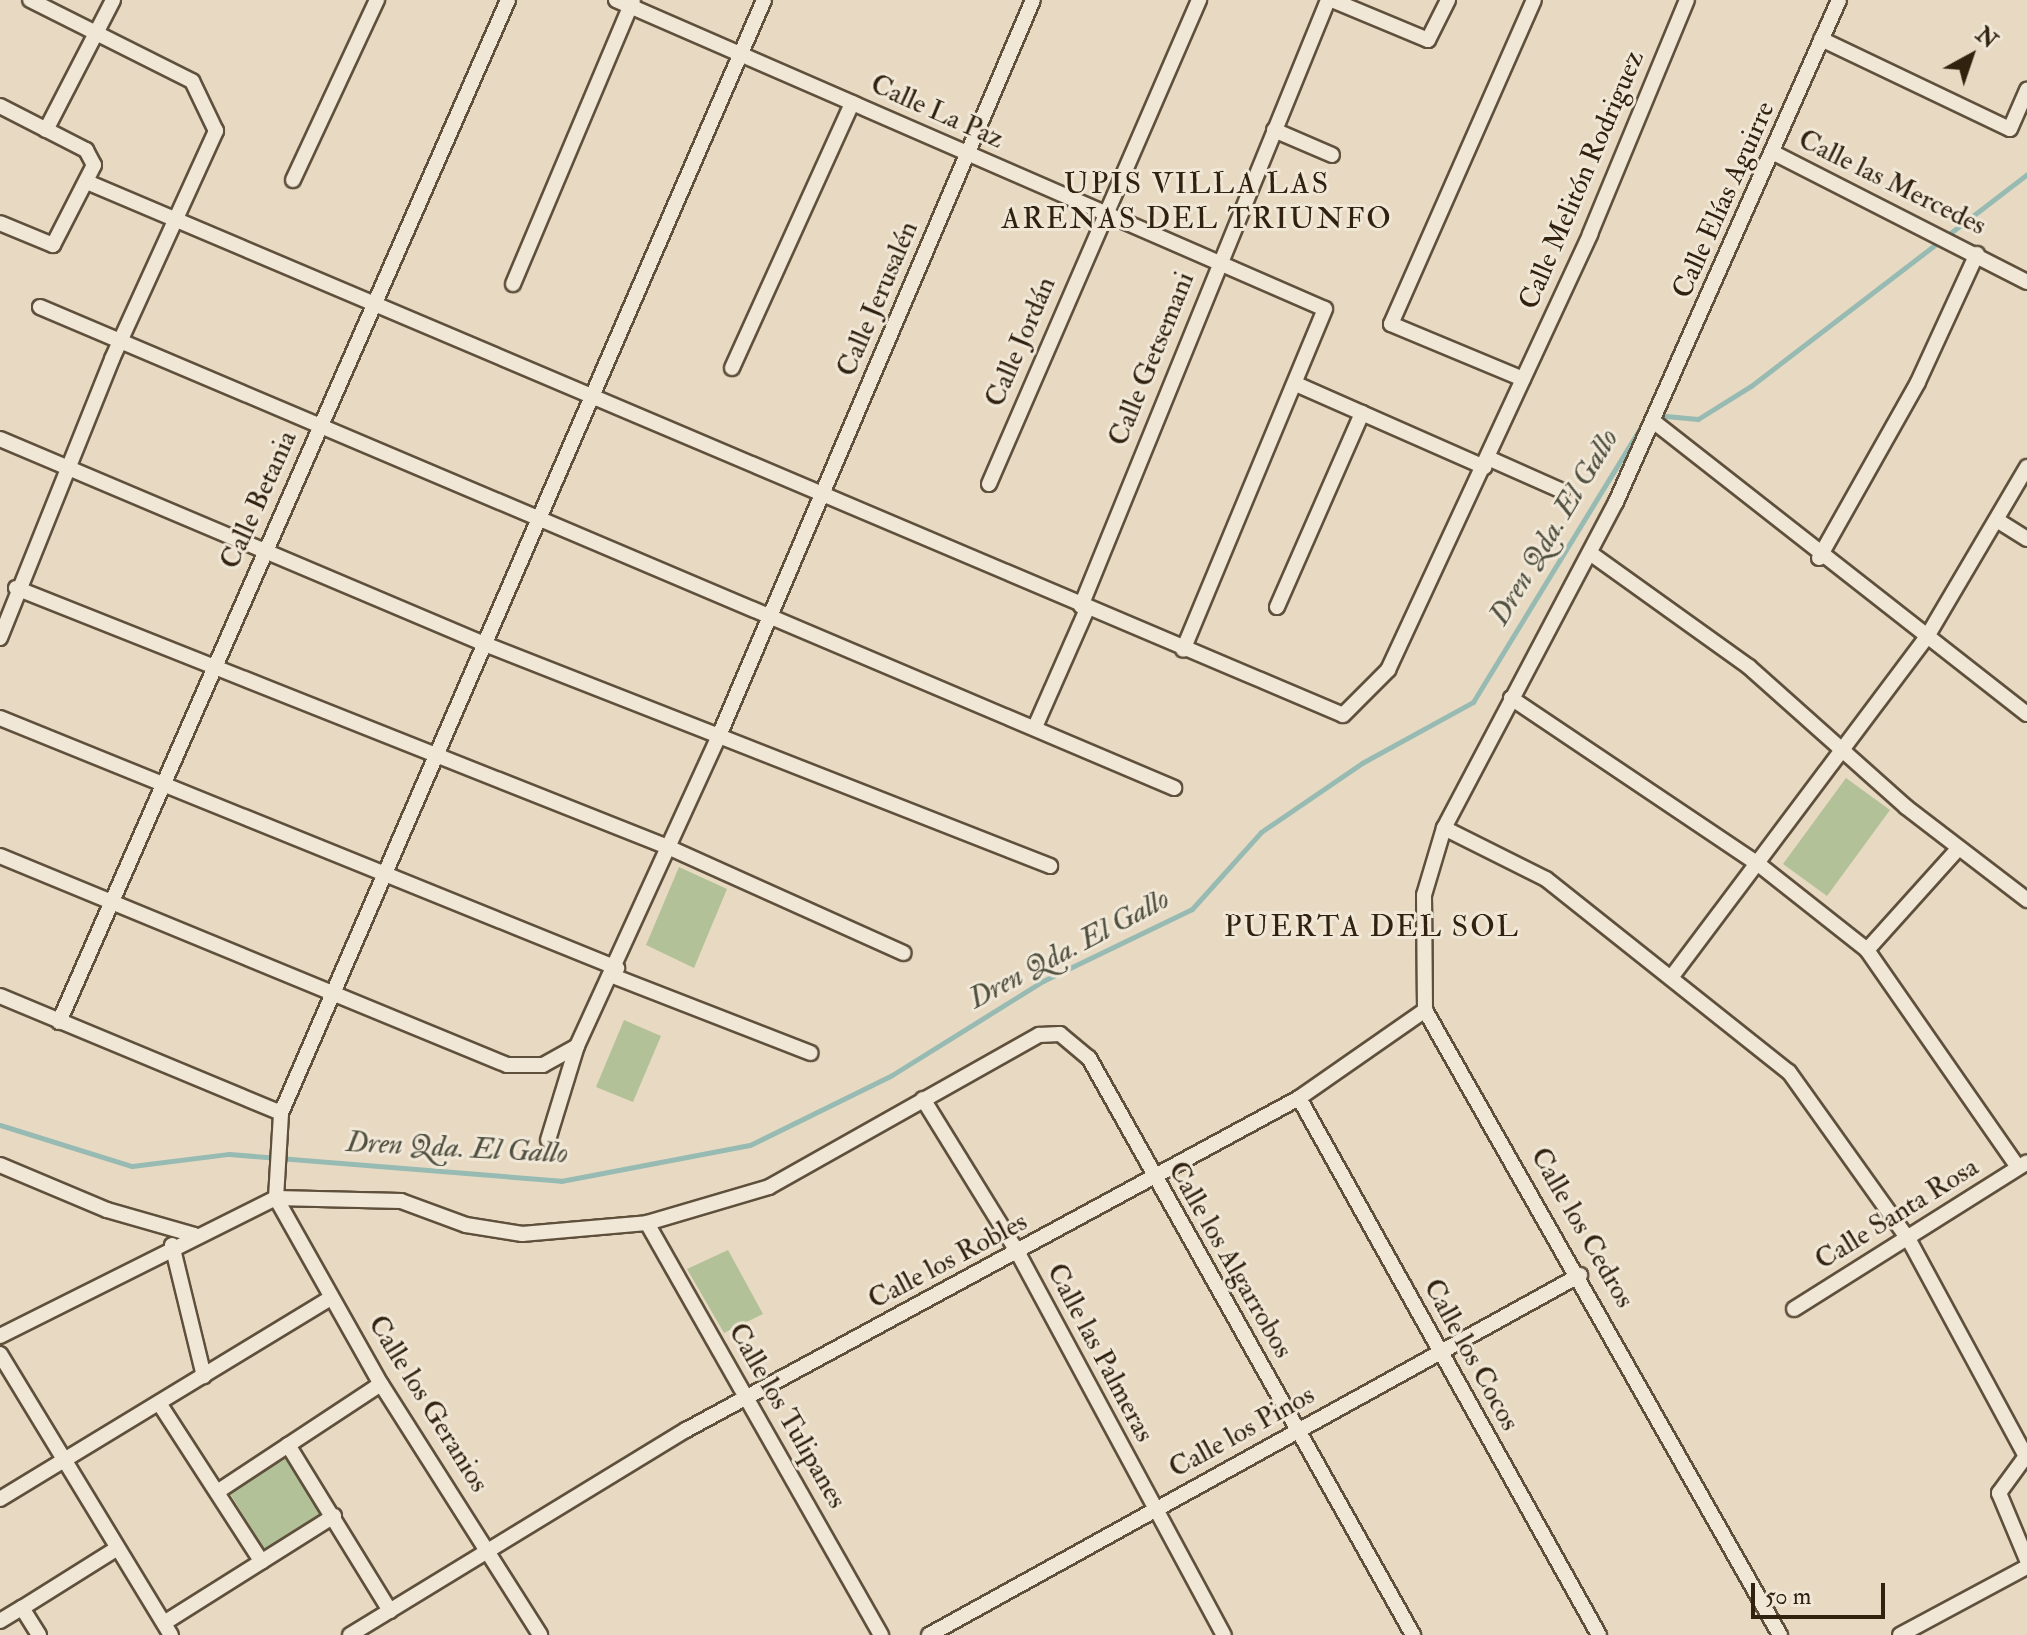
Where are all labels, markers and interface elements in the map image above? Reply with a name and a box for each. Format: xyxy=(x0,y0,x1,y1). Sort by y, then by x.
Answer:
north arrow xyxy=(1931,16,2011,96)
text: N xyxy=(1970,21,2003,55)
street label: Calle Melitón Rodriguez xyxy=(1512,46,1652,314)
street label: Calle La Paz xyxy=(865,68,1009,156)
street label: Calle Elías Aguirre xyxy=(1666,96,1782,304)
street label: Calle las Mercedes xyxy=(1793,123,1991,243)
district label: UPIS VILLA LAS ARENAS DEL TRIUNFO xyxy=(1001,166,1393,236)
street label: Calle Jerusalén xyxy=(830,216,926,382)
street label: Calle Getsemani xyxy=(1102,267,1202,451)
street label: Calle Jordán xyxy=(979,272,1063,412)
water label: Dren Qda. El Gallo xyxy=(1481,423,1627,631)
street label: Calle Betania xyxy=(214,426,304,574)
water label: Dren Qda. El Gallo xyxy=(962,881,1176,1017)
district label: PUERTA DEL SOL xyxy=(1224,909,1520,945)
water label: Dren Qda. El Gallo xyxy=(345,1124,569,1172)
street label: Calle los Cedros xyxy=(1523,1142,1641,1314)
street label: Calle Santa Rosa xyxy=(1809,1150,1985,1278)
street label: Calle los Algarrobos xyxy=(1160,1156,1300,1364)
street label: Calle los Robles xyxy=(863,1205,1033,1317)
street label: Calle las Palmeras xyxy=(1039,1258,1161,1448)
street label: Calle los Cocos xyxy=(1416,1273,1526,1437)
street label: Calle los Geranios xyxy=(360,1310,496,1498)
street label: Calle los Tulipanes xyxy=(720,1318,854,1514)
street label: Calle los Pinos xyxy=(1163,1378,1321,1486)
scale bar xyxy=(1755,1567,1889,1617)
text: 50 m xyxy=(1765,1581,1811,1612)

